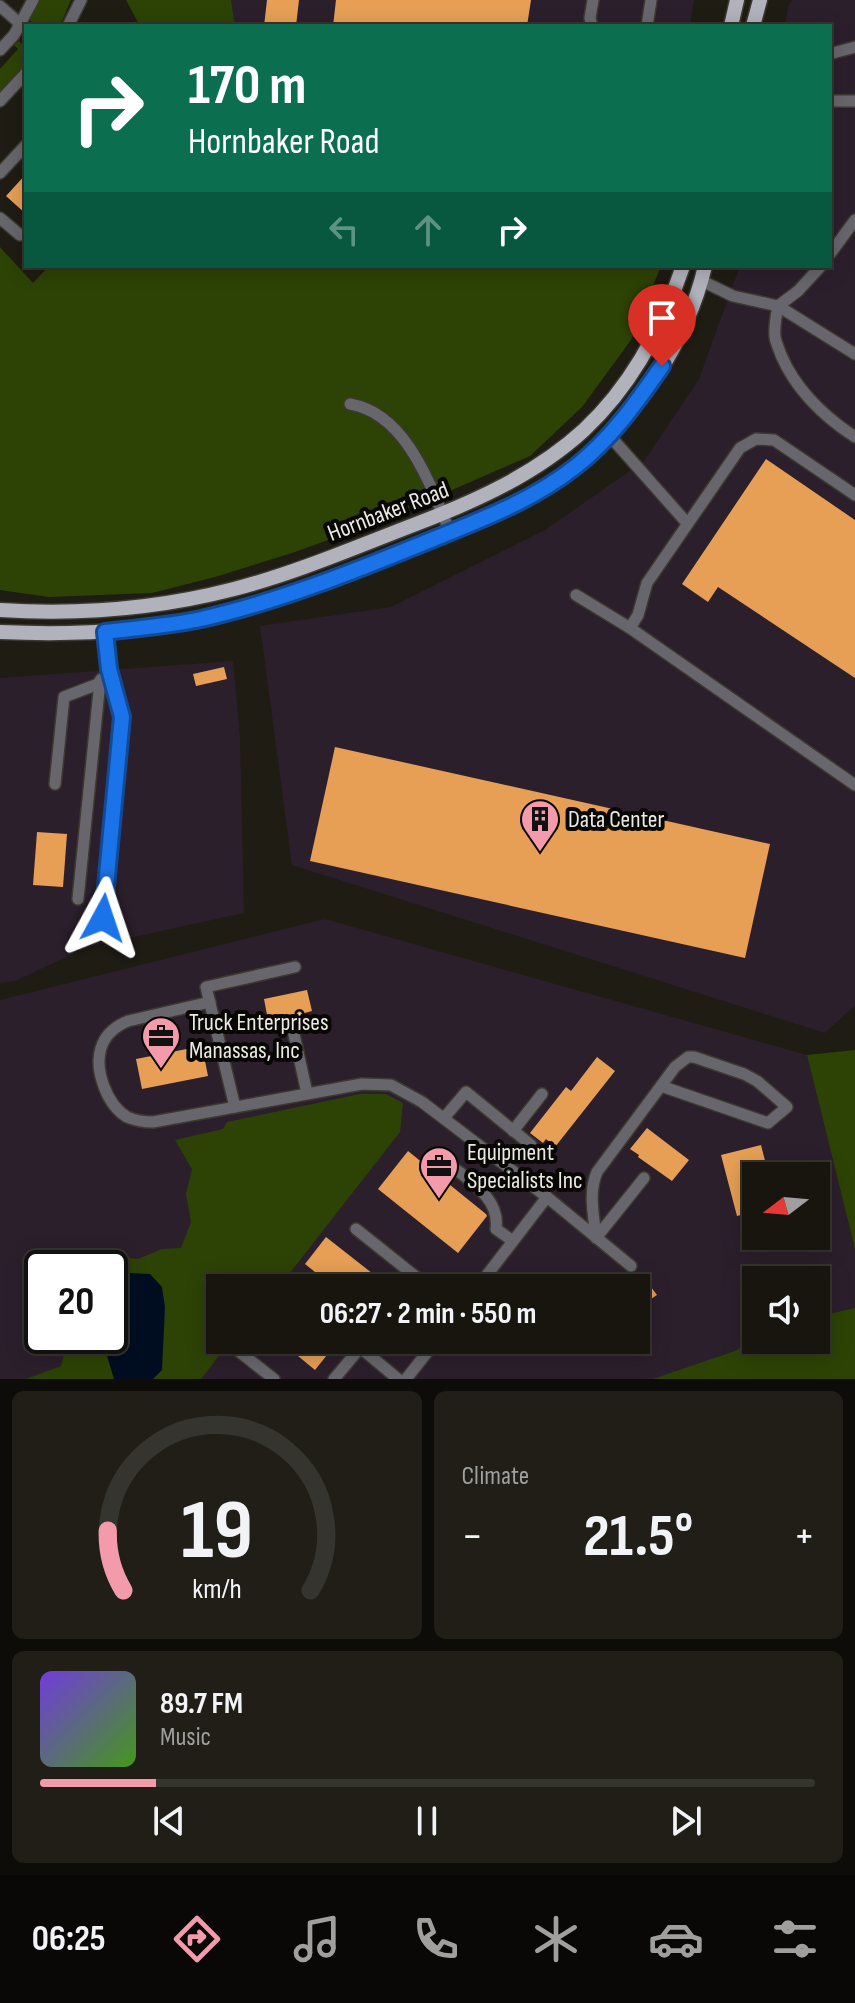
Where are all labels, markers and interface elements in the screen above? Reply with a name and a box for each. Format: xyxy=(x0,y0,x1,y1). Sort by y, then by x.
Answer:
text: 170 m xyxy=(188,53,306,120)
icon: right xyxy=(56,56,160,160)
text: Hornbaker Road xyxy=(188,121,379,164)
icon: left xyxy=(322,208,366,252)
icon: ahead xyxy=(406,208,450,252)
icon: right xyxy=(490,208,534,252)
pin xyxy=(628,284,696,366)
icon: arrive xyxy=(640,296,684,340)
street label: Hornbaker Road xyxy=(323,475,453,548)
building icon: Data Center xyxy=(519,798,561,853)
place label: Data Center xyxy=(568,805,664,834)
position arrow xyxy=(61,876,145,960)
place label: Truck Enterprises Manassas, Inc xyxy=(189,1008,329,1065)
office icon: Truck Enterprises Manassas, Inc xyxy=(140,1015,182,1070)
place label: Equipment Specialists Inc xyxy=(467,1138,583,1195)
office icon: Equipment Specialists Inc xyxy=(418,1145,460,1200)
north arrow xyxy=(742,1162,830,1250)
map controls xyxy=(742,1162,830,1354)
speed limit sign: 20 xyxy=(24,1250,128,1354)
button: sound xyxy=(742,1266,830,1354)
text: 06:27 · 2 min · 550 m xyxy=(320,1296,536,1332)
text: Climate xyxy=(462,1461,529,1492)
text: 19 xyxy=(181,1482,253,1582)
text: 21.5° xyxy=(583,1501,693,1573)
text: − xyxy=(462,1510,483,1563)
text: + xyxy=(793,1510,815,1563)
text: km/h xyxy=(192,1572,241,1607)
text: 89.7 FM xyxy=(160,1686,243,1722)
text: Music xyxy=(160,1722,211,1753)
icon: previous xyxy=(147,1799,191,1843)
icon: pause xyxy=(405,1799,449,1843)
icon: next xyxy=(664,1799,708,1843)
icon: directions xyxy=(169,1911,225,1967)
icon: music xyxy=(289,1911,345,1967)
icon: phone xyxy=(408,1911,464,1967)
icon: climate xyxy=(528,1911,584,1967)
icon: car xyxy=(648,1911,704,1967)
icon: filters xyxy=(767,1911,823,1967)
text: 06:25 xyxy=(32,1918,106,1961)

